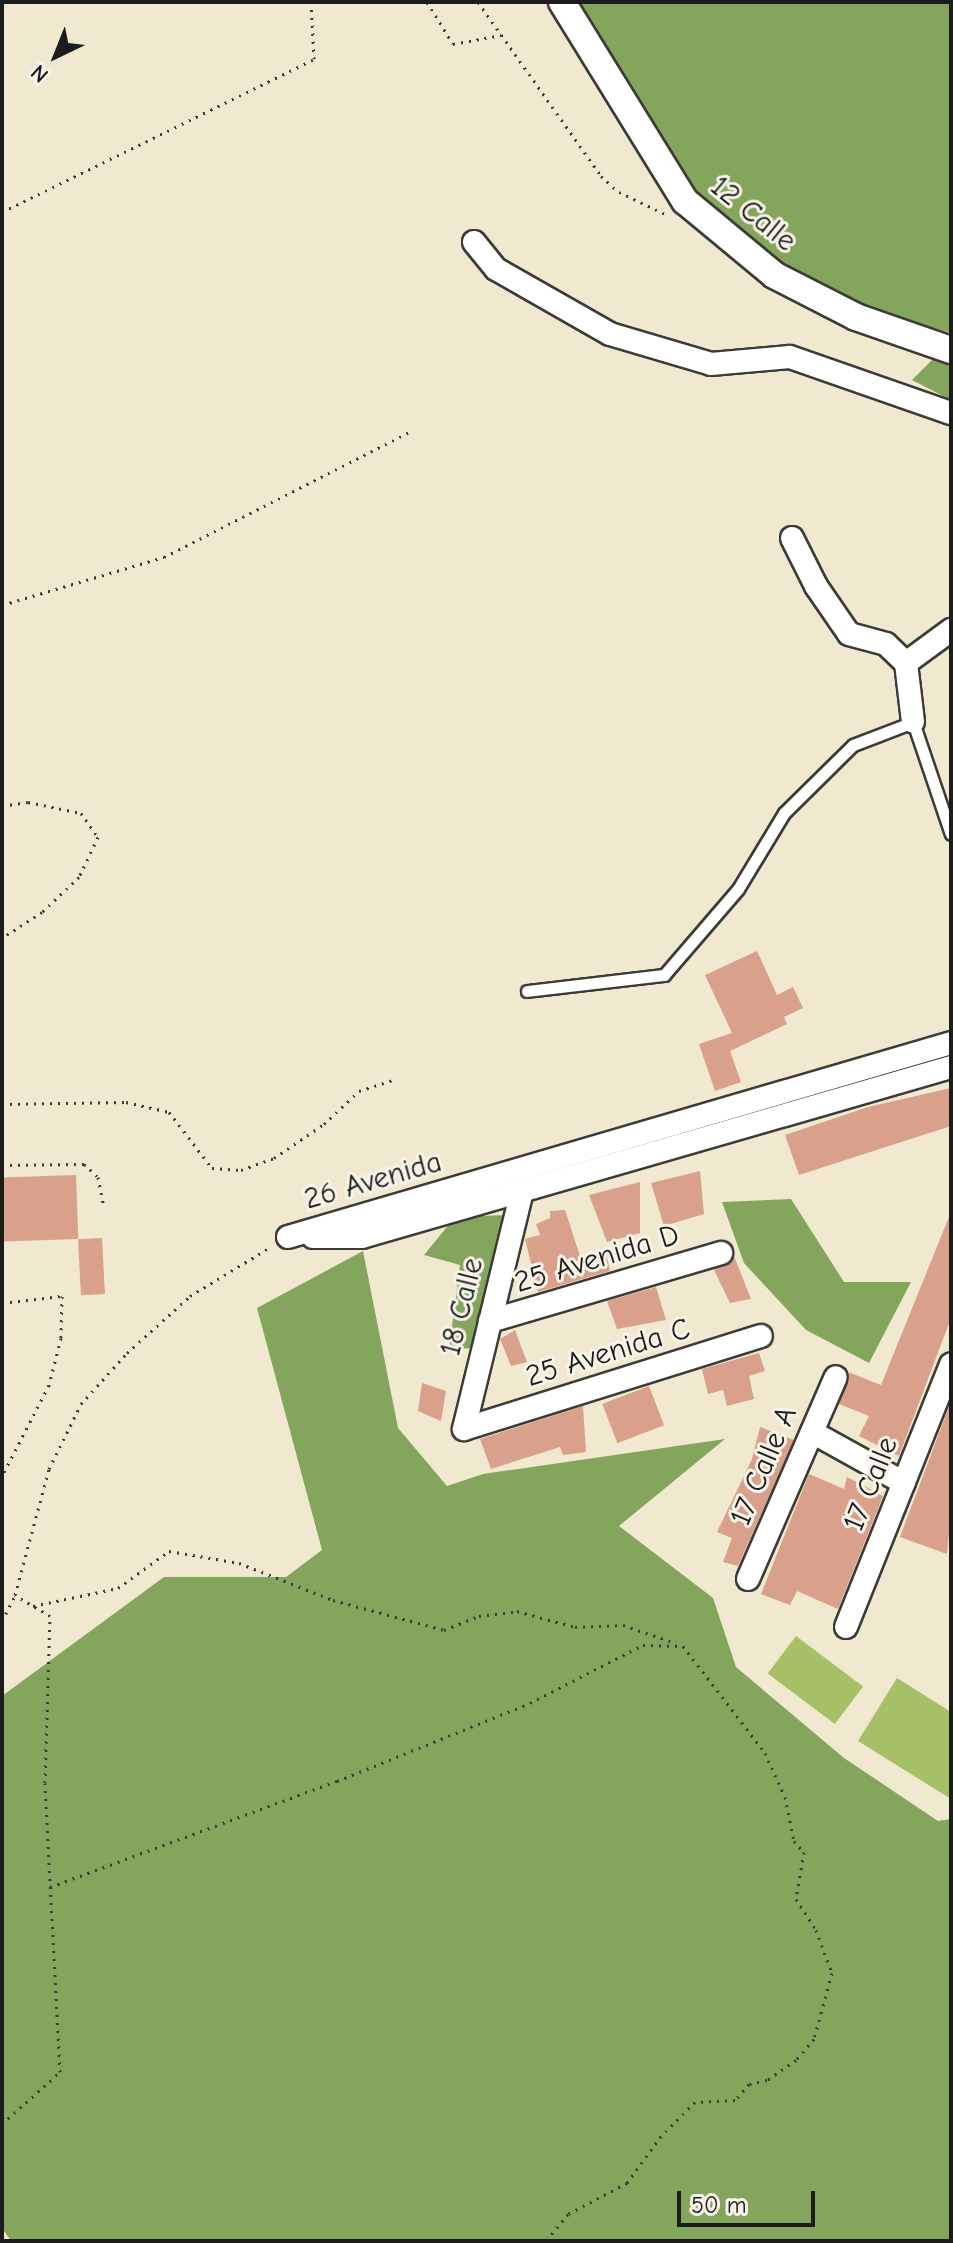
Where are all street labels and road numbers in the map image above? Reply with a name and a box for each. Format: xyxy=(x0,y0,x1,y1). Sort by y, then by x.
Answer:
street label: 12 Calle xyxy=(703,169,803,259)
street label: 26 Avenida xyxy=(300,1144,446,1218)
street label: 25 Avenida D xyxy=(510,1217,684,1301)
street label: 18 Calle xyxy=(433,1254,491,1360)
street label: 25 Avenida C xyxy=(522,1311,694,1395)
street label: 17 Calle A xyxy=(723,1401,805,1531)
street label: 17 Calle xyxy=(836,1432,906,1536)

